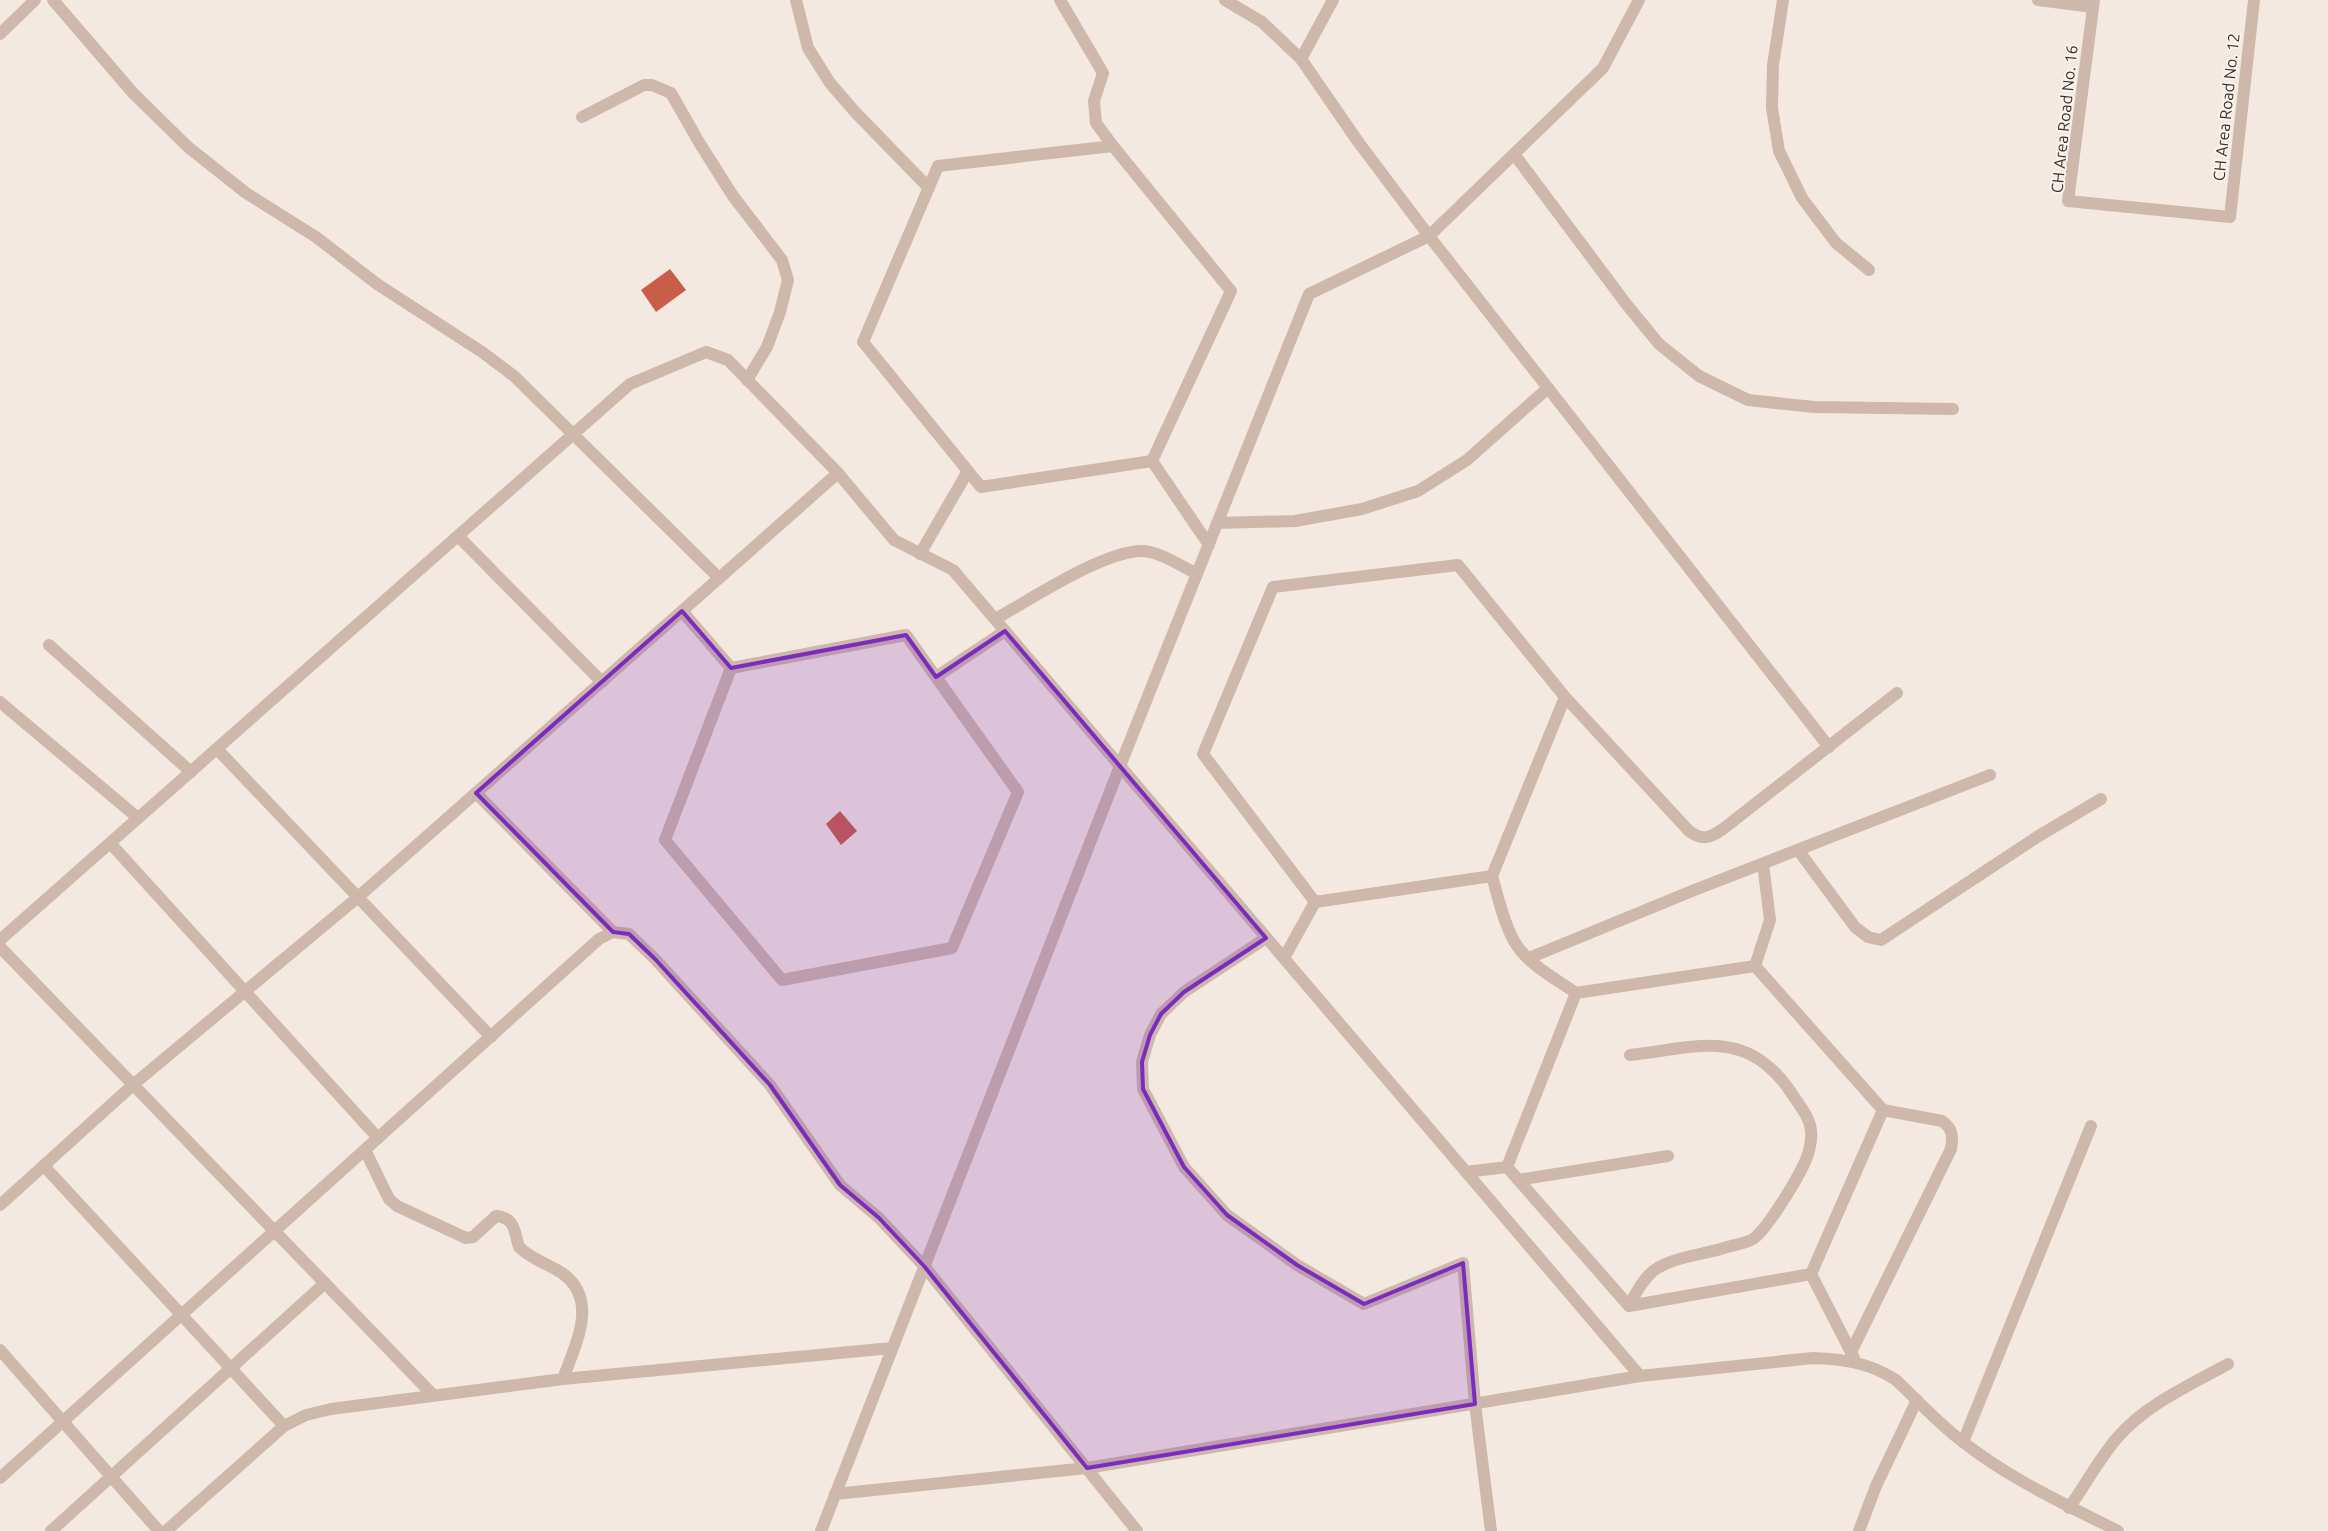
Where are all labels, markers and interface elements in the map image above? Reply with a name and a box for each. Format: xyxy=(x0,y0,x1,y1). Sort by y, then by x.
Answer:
street label: CH Area Road No. 12 xyxy=(2209,32,2243,182)
street label: CH Area Road No. 16 xyxy=(2047,44,2081,194)

